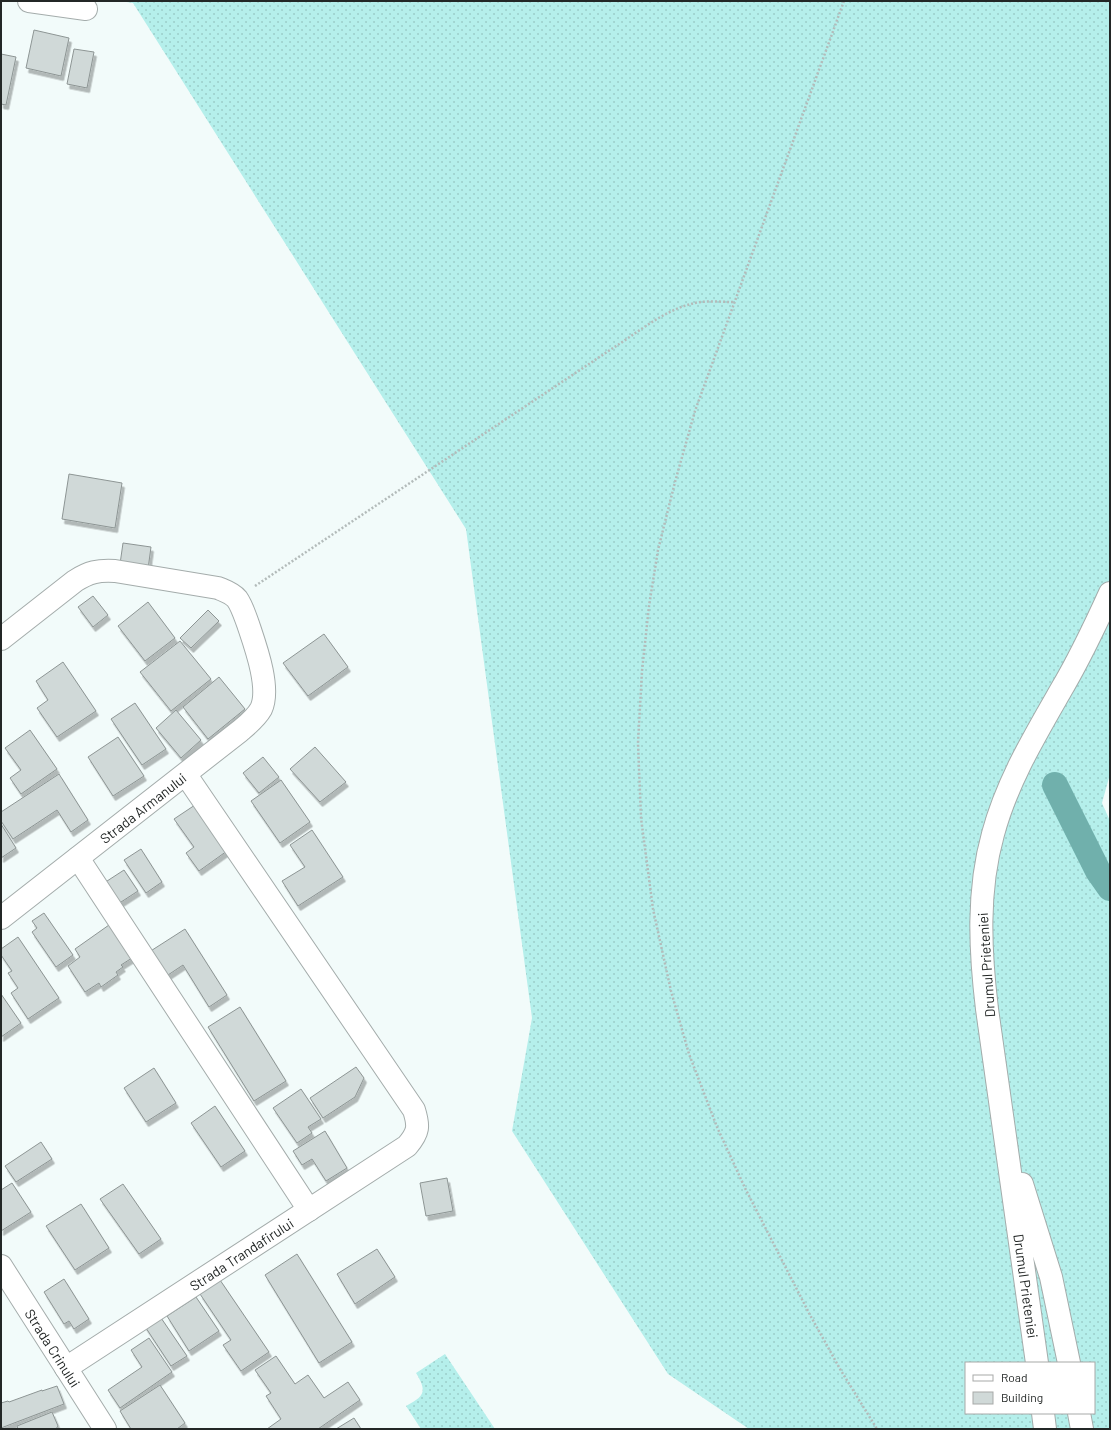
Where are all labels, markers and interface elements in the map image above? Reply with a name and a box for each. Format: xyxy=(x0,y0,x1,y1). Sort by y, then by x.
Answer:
street label: Strada Armanului xyxy=(96,769,190,847)
street label: Drumul Prieteniei xyxy=(974,912,998,1018)
street label: Strada Trandafirului xyxy=(186,1214,296,1294)
street label: Drumul Prieteniei xyxy=(1010,1233,1042,1339)
street label: Strada Crinului xyxy=(22,1305,84,1390)
legend xyxy=(965,1362,1095,1414)
text: Road xyxy=(1001,1370,1028,1384)
text: Building xyxy=(1001,1390,1043,1404)

